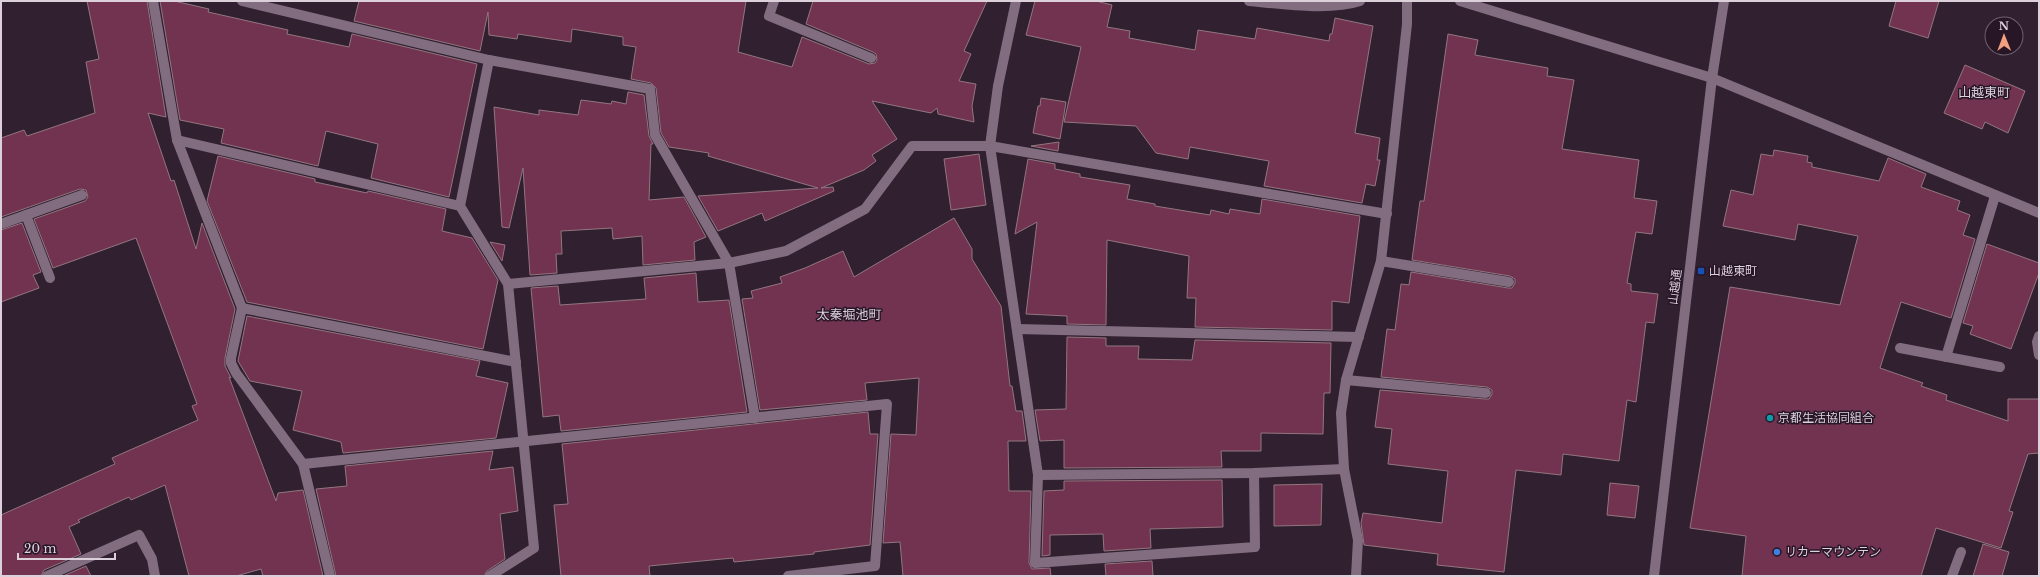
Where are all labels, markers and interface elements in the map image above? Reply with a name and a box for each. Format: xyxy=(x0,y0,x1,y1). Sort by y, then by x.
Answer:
north arrow xyxy=(1984,16,2024,56)
text: N xyxy=(1999,19,2010,33)
district label: 山越東町 xyxy=(1958,84,2010,101)
place label: 山越東町 xyxy=(1709,263,1757,278)
marker: 山越東町 xyxy=(1696,266,1706,276)
street label: 山越通 xyxy=(1665,268,1684,306)
district label: 太秦堀池町 xyxy=(816,306,882,323)
place label: 京都生活協同組合 xyxy=(1778,410,1874,425)
marker: 京都生活協同組合 xyxy=(1765,413,1775,423)
scale bar xyxy=(18,535,115,561)
text: 20 m xyxy=(24,541,56,556)
place label: リカーマウンテン xyxy=(1785,544,1881,559)
marker: リカーマウンテン xyxy=(1772,547,1782,557)

